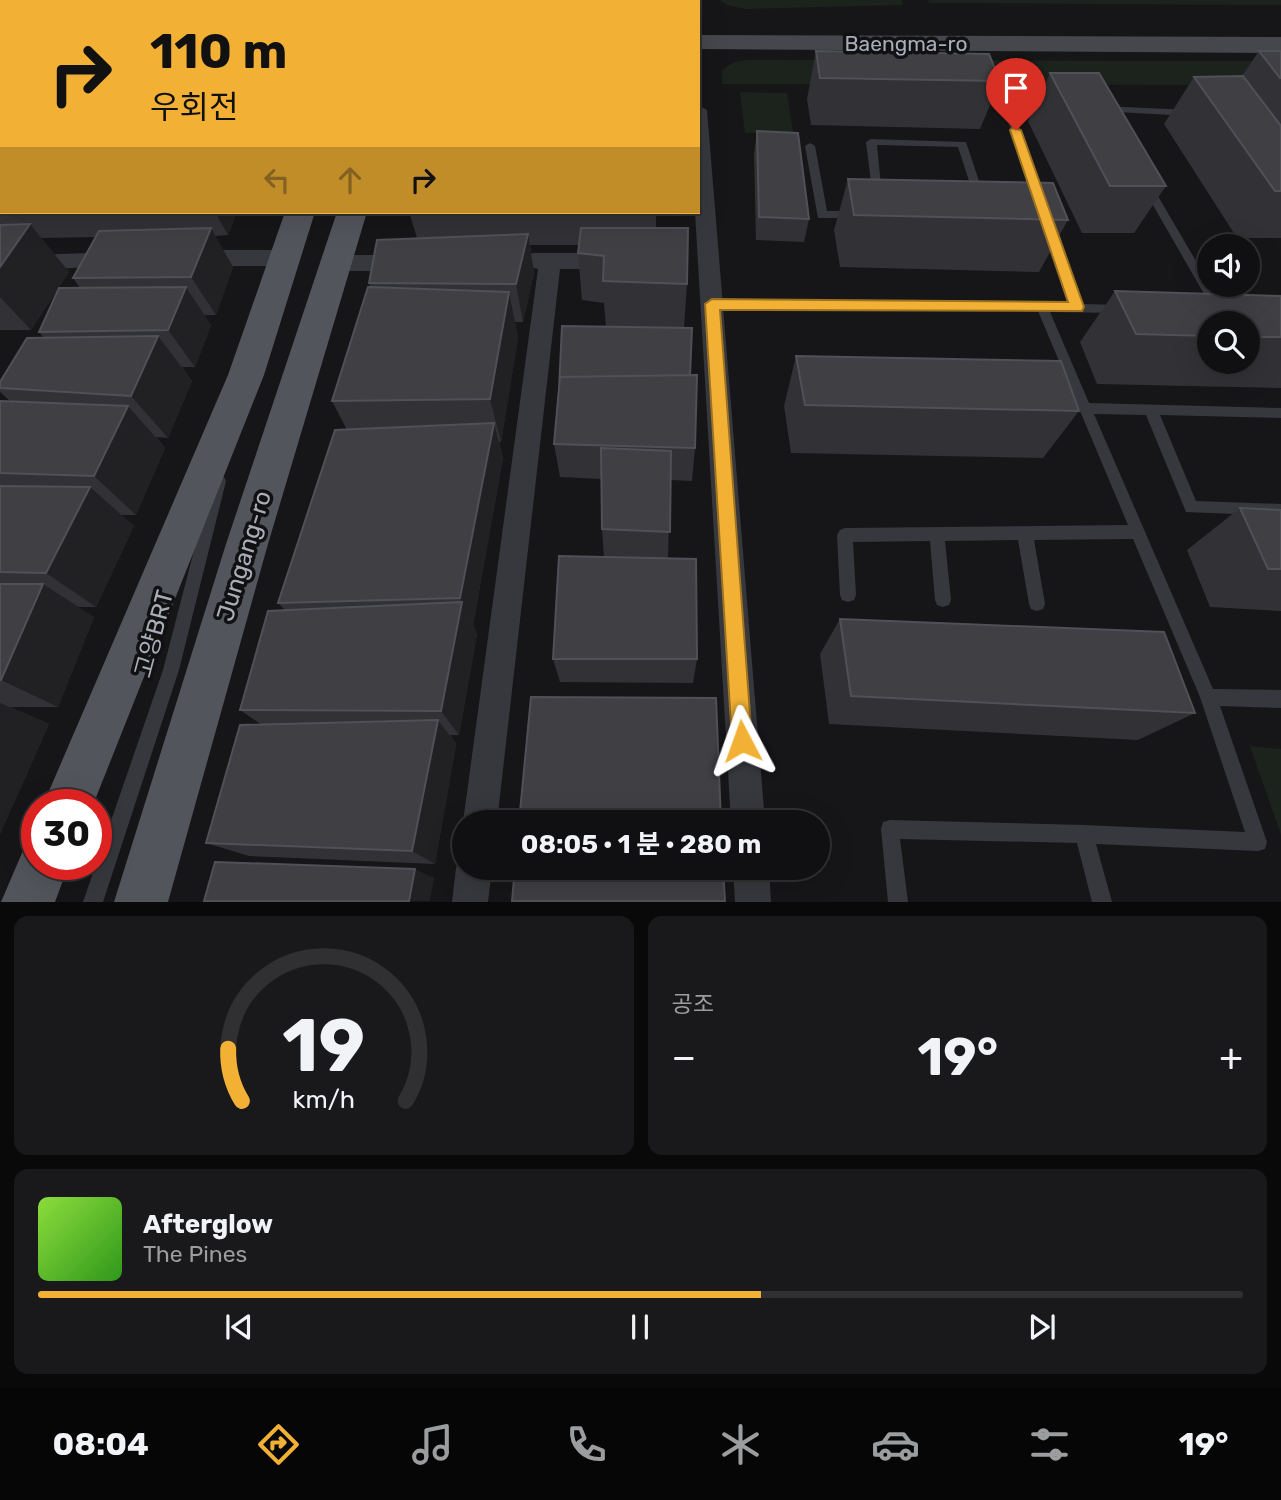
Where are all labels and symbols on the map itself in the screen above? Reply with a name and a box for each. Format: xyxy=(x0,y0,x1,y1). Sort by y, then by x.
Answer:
street label: Baengma-ro xyxy=(845,31,967,56)
pin xyxy=(986,58,1046,130)
street label: Jungang-ro xyxy=(211,487,277,625)
street label: 고양BRT xyxy=(129,587,179,681)
position arrow xyxy=(705,704,779,778)
speed limit sign: 30 xyxy=(21,789,112,880)

